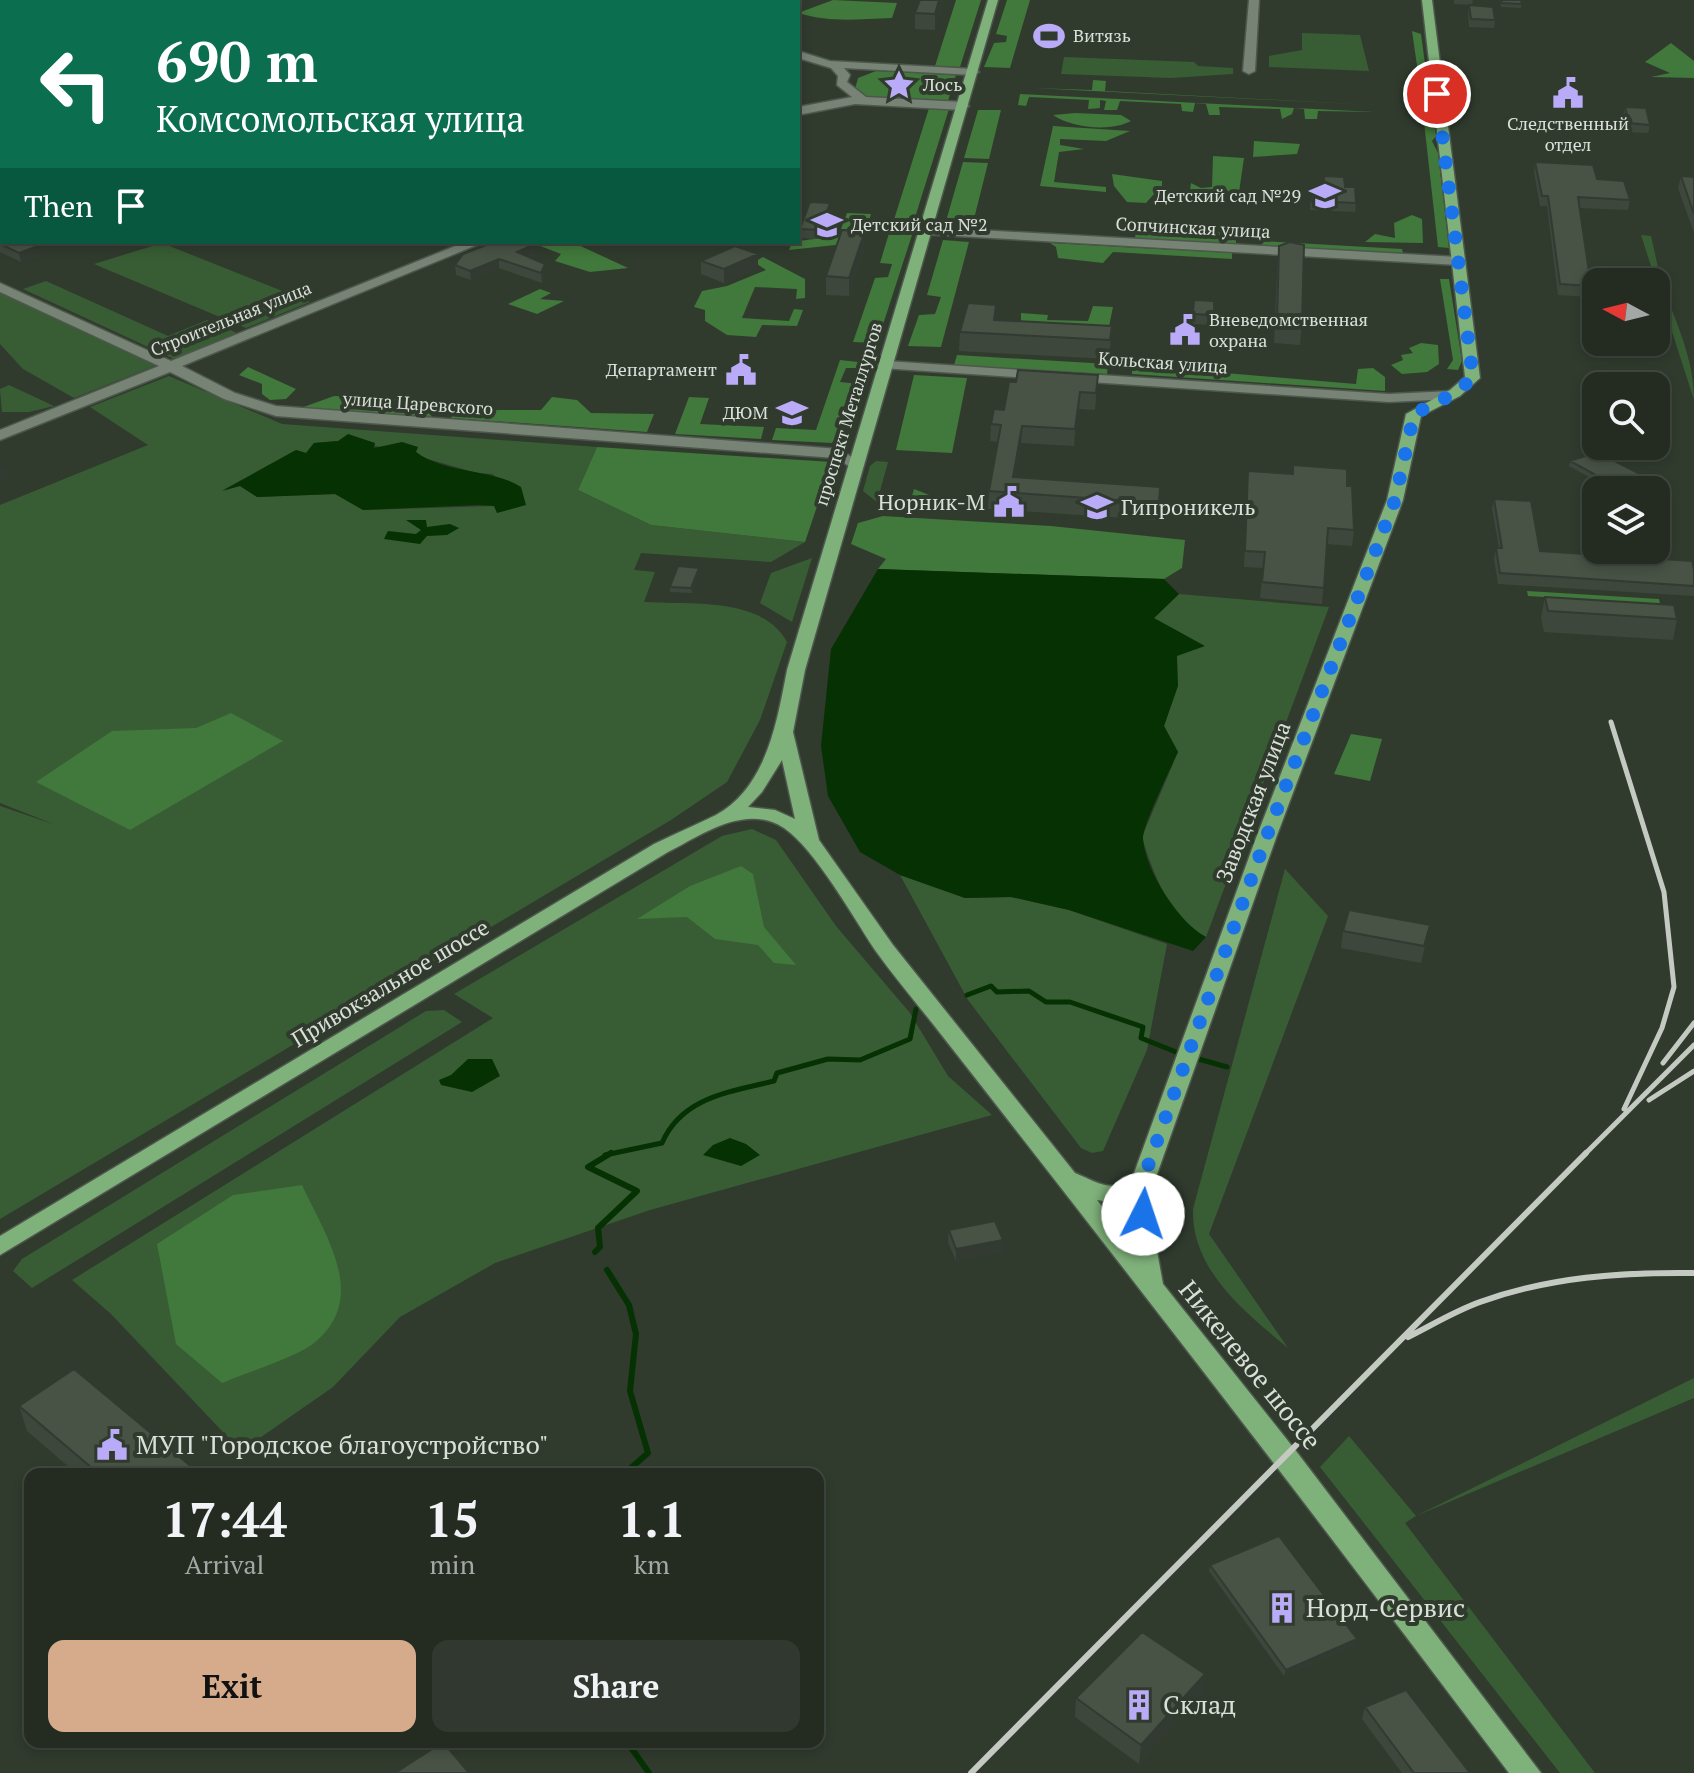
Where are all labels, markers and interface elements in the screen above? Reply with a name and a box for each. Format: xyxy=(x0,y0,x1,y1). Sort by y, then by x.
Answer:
sports icon: Витязь xyxy=(1032,19,1066,53)
place label: Витязь xyxy=(1073,23,1131,47)
text: 690 m xyxy=(156,24,318,98)
icon: left xyxy=(24,32,128,136)
pin xyxy=(1403,60,1471,128)
place icon: Лось xyxy=(882,68,916,102)
place label: Лось xyxy=(922,72,962,96)
icon: arrive xyxy=(1415,72,1459,116)
public building icon: Следственный отдел xyxy=(1551,76,1585,110)
text: Комсомольская улица xyxy=(156,95,525,142)
place label: Следственный отдел xyxy=(1507,111,1629,156)
school or university icon: Детский сад №29 xyxy=(1308,179,1342,213)
place label: Детский сад №29 xyxy=(1155,183,1301,207)
icon: arrive xyxy=(109,184,153,228)
text: Then xyxy=(24,186,93,226)
school or university icon: Детский сад №2 xyxy=(810,208,844,242)
street label: Сопчинская улица xyxy=(1115,211,1271,243)
place label: Детский сад №2 xyxy=(851,212,988,236)
north arrow xyxy=(1582,268,1670,356)
map controls xyxy=(1582,268,1670,564)
street label: Строительная улица xyxy=(147,275,315,361)
place label: Вневедомственная охрана xyxy=(1209,307,1368,352)
public building icon: Вневедомственная охрана xyxy=(1168,313,1202,347)
street label: проспект Металлургов xyxy=(809,319,887,508)
street label: Кольская улица xyxy=(1097,345,1229,379)
public building icon: Департамент xyxy=(724,353,758,387)
place label: Департамент xyxy=(606,357,717,381)
button: search xyxy=(1582,372,1670,460)
street label: улица Царевского xyxy=(341,386,494,420)
school or university icon: ДЮМ xyxy=(775,396,809,430)
place label: ДЮМ xyxy=(723,400,768,424)
button: layers xyxy=(1582,476,1670,564)
public building icon: Норник-М xyxy=(992,485,1026,519)
place label: Норник-М xyxy=(878,487,985,516)
school or university icon: Гипроникель xyxy=(1080,490,1114,524)
place label: Гипроникель xyxy=(1121,492,1256,521)
street label: Заводская улица xyxy=(1209,717,1297,886)
street label: Привокзальное шоссе xyxy=(286,912,494,1053)
position arrow xyxy=(1101,1172,1185,1256)
street label: Никелевое шоссе xyxy=(1172,1273,1330,1456)
place label: МУП "Городское благоустройство" xyxy=(136,1427,549,1461)
public building icon: МУП "Городское благоустройство" xyxy=(95,1428,129,1462)
text: 17:44 xyxy=(162,1487,287,1551)
text: 15 xyxy=(425,1487,479,1551)
text: 1.1 xyxy=(617,1487,686,1551)
text: Arrival xyxy=(185,1547,264,1581)
text: min xyxy=(429,1547,475,1581)
text: km xyxy=(634,1547,670,1581)
place label: Норд-Сервис xyxy=(1306,1590,1465,1624)
building icon: Норд-Сервис xyxy=(1265,1591,1299,1625)
button: Exit xyxy=(48,1640,416,1732)
button: Share xyxy=(432,1640,800,1732)
place label: Склад xyxy=(1163,1687,1236,1721)
building icon: Склад xyxy=(1122,1688,1156,1722)

